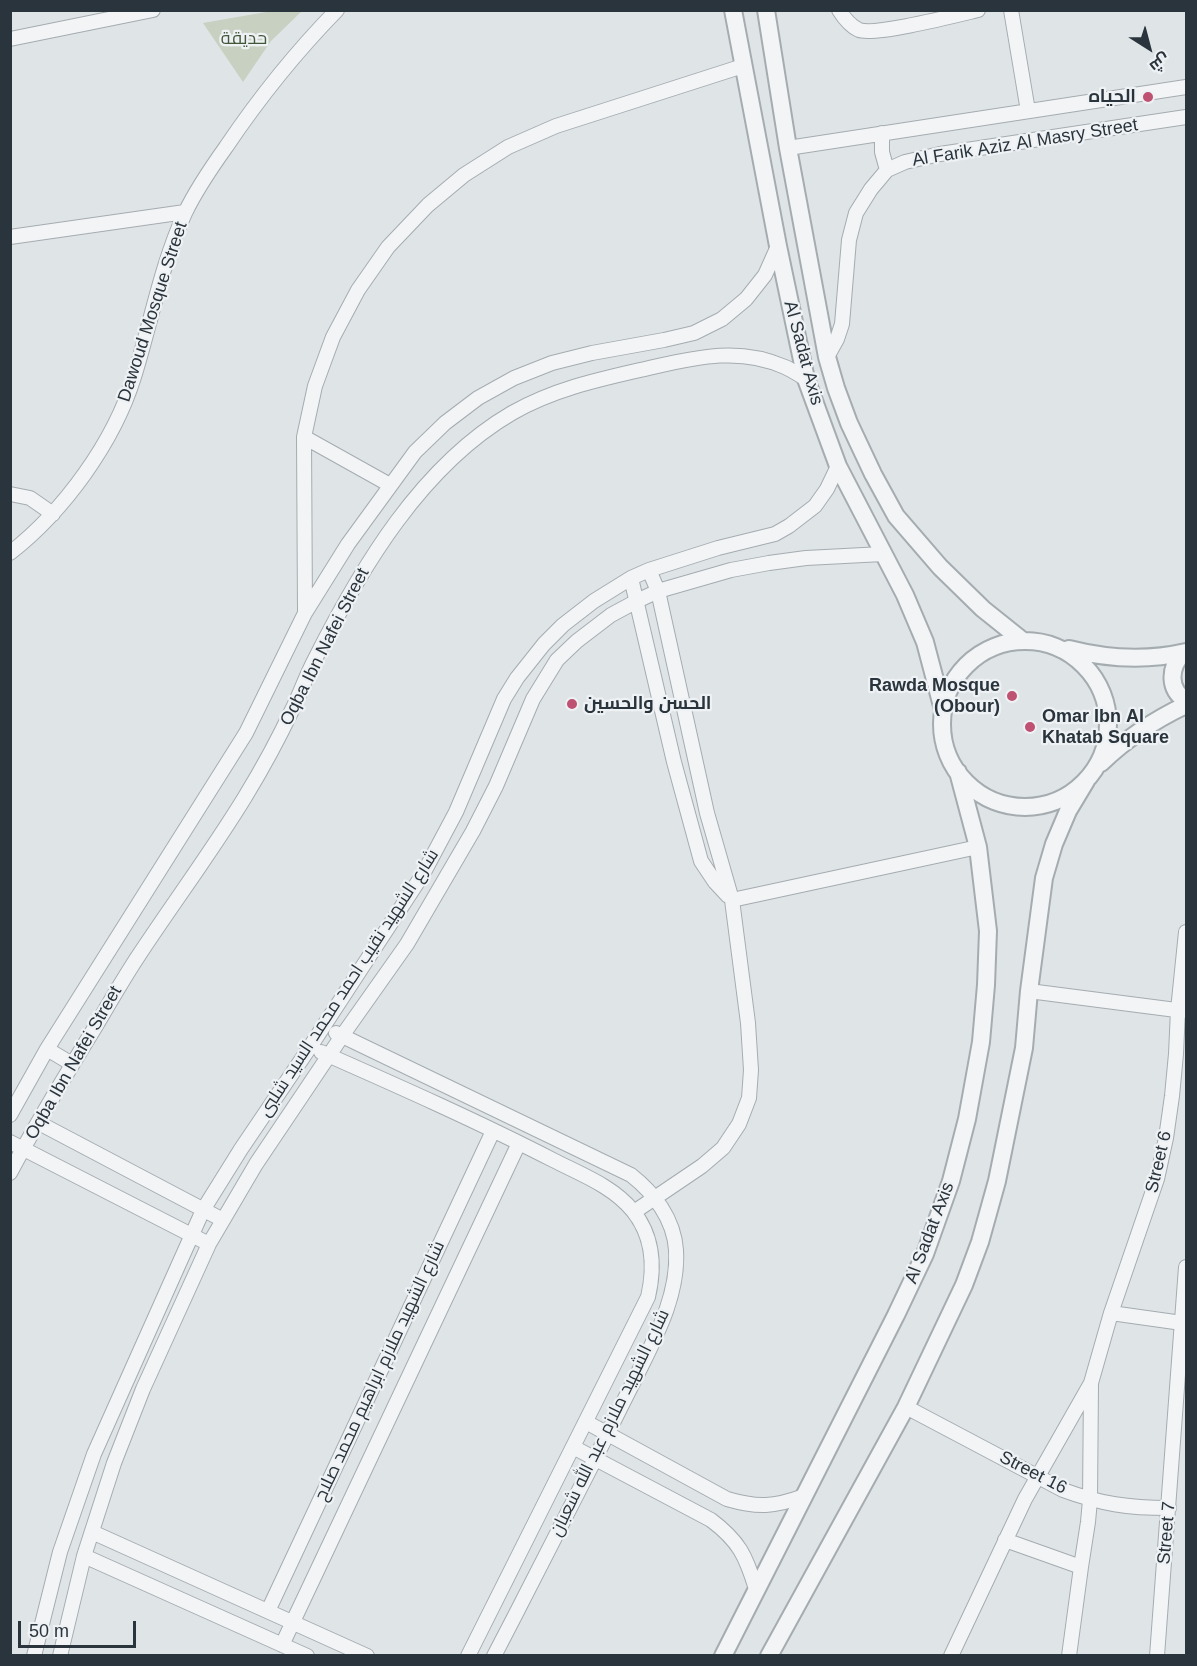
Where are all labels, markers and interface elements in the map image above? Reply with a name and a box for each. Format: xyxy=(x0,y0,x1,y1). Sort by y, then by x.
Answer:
north arrow xyxy=(1119,18,1179,78)
park label: حديقة xyxy=(221,28,267,50)
text: ش xyxy=(1147,50,1173,76)
place label: الحياه xyxy=(1089,86,1136,108)
marker: الحياه xyxy=(1141,90,1155,104)
street label: Al Farik Aziz Al Masry Street xyxy=(911,114,1139,172)
street label: Dawoud Mosque Street xyxy=(114,219,192,405)
street label: Al Sadat Axis xyxy=(779,299,827,407)
street label: Oqba Ibn Nafei Street xyxy=(276,565,374,729)
place label: Rawda Mosque (Obour) xyxy=(869,675,1000,718)
marker: Rawda Mosque (Obour) xyxy=(1005,689,1019,703)
place label: الحسن والحسين xyxy=(584,693,711,715)
marker: الحسن والحسين xyxy=(565,697,579,711)
place label: Omar Ibn Al Khatab Square xyxy=(1042,706,1169,748)
marker: Omar Ibn Al Khatab Square xyxy=(1023,720,1037,734)
street label: شارع الشهيد نقيب احمد محمد السيد شلبى xyxy=(254,845,444,1121)
street label: Oqba Ibn Nafei Street xyxy=(21,982,127,1144)
street label: Street 6 xyxy=(1141,1129,1177,1195)
street label: Al Sadat Axis xyxy=(901,1179,959,1287)
street label: شارع الشهيد ملازم ابراهيم محمد صلاح xyxy=(310,1238,450,1504)
street label: شارع الشهيد ملازم عبد الله شعبان xyxy=(546,1306,674,1540)
street label: Street 16 xyxy=(996,1447,1070,1499)
street label: Street 7 xyxy=(1153,1501,1181,1565)
scale bar xyxy=(21,1609,140,1647)
text: 50 m xyxy=(29,1621,69,1641)

